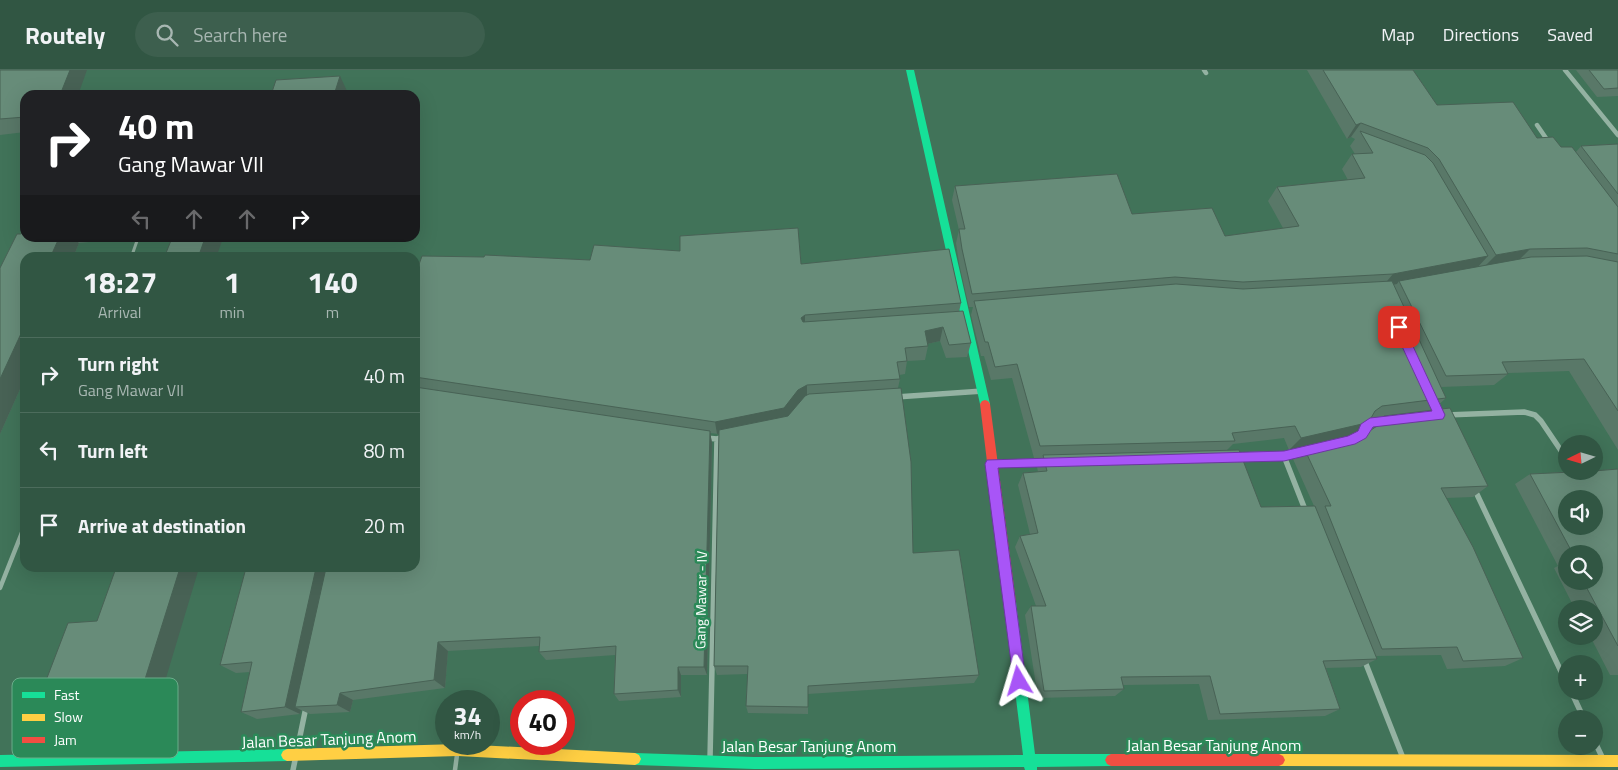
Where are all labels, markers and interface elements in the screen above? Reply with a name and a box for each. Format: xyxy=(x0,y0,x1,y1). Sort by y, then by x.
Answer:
search box xyxy=(135,12,485,57)
text: Routely xyxy=(25,17,105,53)
text: Search here xyxy=(193,20,287,49)
icon: search xyxy=(153,21,181,49)
text: Map xyxy=(1381,21,1415,48)
text: Directions xyxy=(1443,21,1519,48)
text: Saved xyxy=(1547,21,1593,48)
text: 40 m xyxy=(118,99,194,153)
icon: right xyxy=(35,110,100,175)
text: Gang Mawar VII xyxy=(118,147,264,181)
icon: left xyxy=(127,205,155,233)
icon: ahead xyxy=(180,205,208,233)
icon: ahead xyxy=(233,205,261,233)
icon: right xyxy=(286,205,314,233)
text: 18:27 xyxy=(82,259,157,305)
text: 1 xyxy=(224,259,241,305)
text: 140 xyxy=(307,259,358,305)
text: Arrival xyxy=(98,300,141,324)
text: min xyxy=(219,300,245,324)
text: m xyxy=(326,300,339,324)
pin xyxy=(1378,306,1420,348)
icon: arrive xyxy=(1385,313,1413,341)
text: Turn right xyxy=(78,349,159,378)
icon: right xyxy=(35,361,63,389)
text: 40 m xyxy=(364,361,405,390)
text: Gang Mawar VII xyxy=(78,378,184,402)
north arrow xyxy=(1558,435,1602,480)
map controls xyxy=(1558,435,1603,755)
icon: left xyxy=(35,436,63,464)
text: Turn left xyxy=(78,436,148,465)
text: 80 m xyxy=(364,436,405,465)
button: sound xyxy=(1558,490,1603,535)
icon: arrive xyxy=(35,511,63,539)
text: Arrive at destination xyxy=(78,511,246,540)
text: 20 m xyxy=(364,511,405,540)
button: search xyxy=(1558,545,1603,590)
street label: Gang Mawar - IV xyxy=(689,551,712,649)
button: layers xyxy=(1558,600,1603,645)
position arrow xyxy=(992,654,1044,706)
button: + xyxy=(1558,655,1603,700)
legend xyxy=(12,678,178,758)
text: Fast xyxy=(54,684,79,705)
speed limit sign: 40 xyxy=(510,690,575,755)
text: 34 xyxy=(453,697,482,735)
text: Slow xyxy=(54,706,83,727)
button: − xyxy=(1558,710,1603,755)
street label: Jalan Besar Tanjung Anom xyxy=(241,724,417,754)
text: km/h xyxy=(454,725,481,744)
text: Jam xyxy=(54,729,77,750)
street label: Jalan Besar Tanjung Anom xyxy=(1127,733,1301,757)
street label: Jalan Besar Tanjung Anom xyxy=(722,734,896,758)

